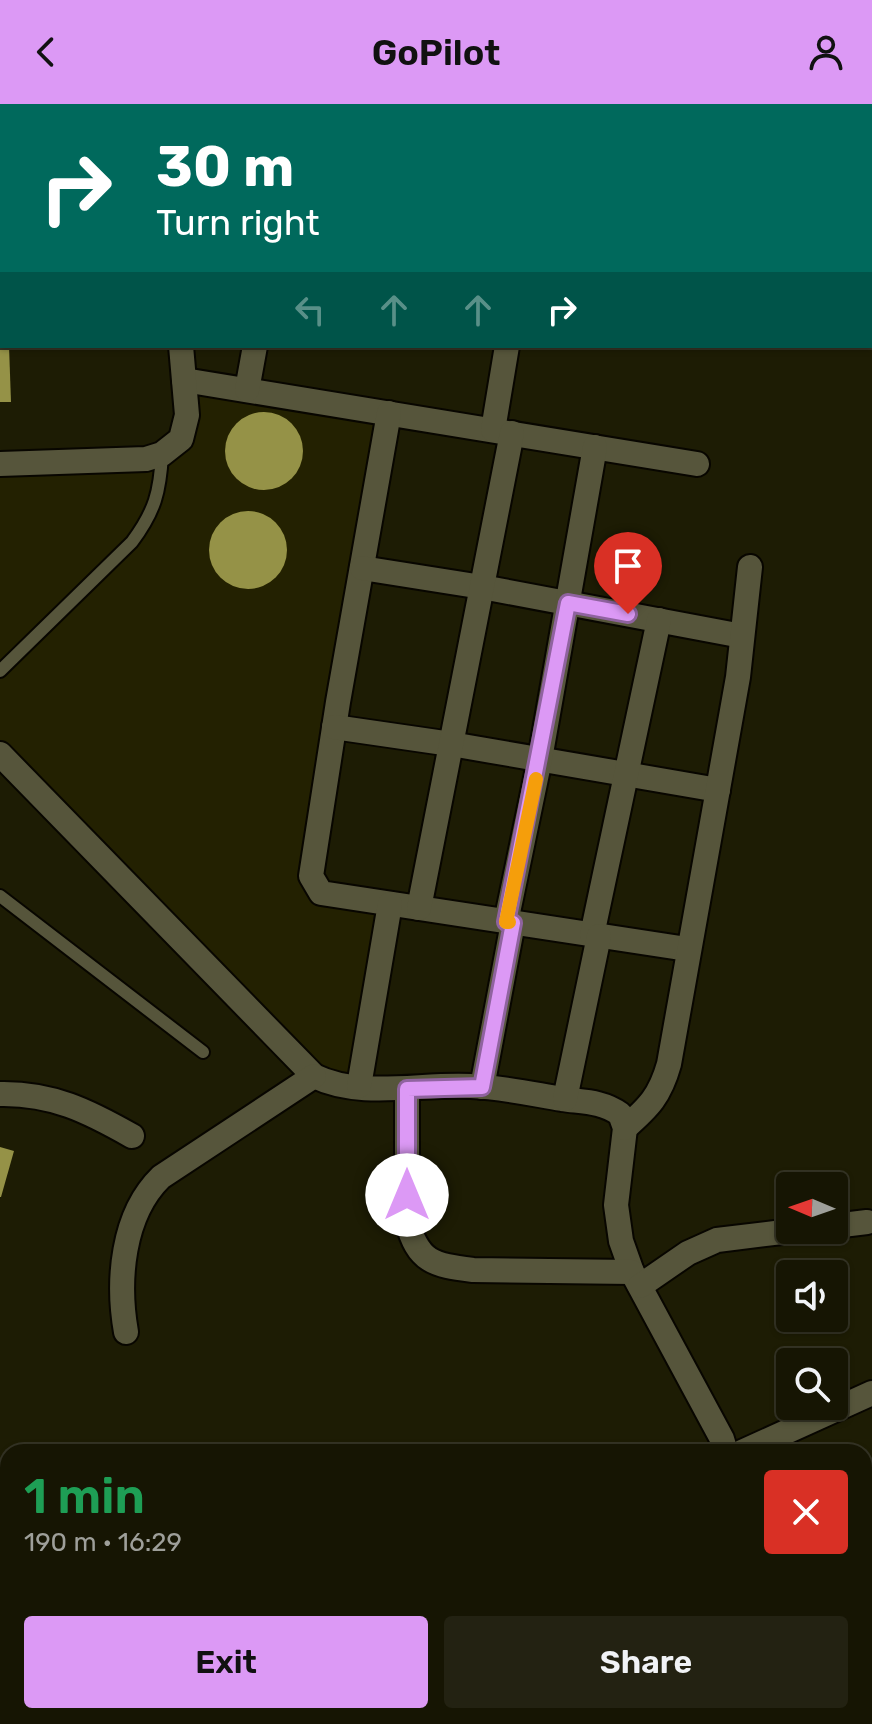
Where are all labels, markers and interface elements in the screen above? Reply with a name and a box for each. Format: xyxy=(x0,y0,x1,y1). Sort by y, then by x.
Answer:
icon: back xyxy=(24,30,68,74)
icon: person xyxy=(804,30,848,74)
text: GoPilot xyxy=(372,31,500,74)
text: 30 m xyxy=(156,134,294,200)
icon: right xyxy=(24,136,128,240)
text: Turn right xyxy=(156,201,320,244)
icon: left xyxy=(288,288,332,332)
icon: ahead xyxy=(372,288,416,332)
icon: ahead xyxy=(456,288,500,332)
icon: right xyxy=(540,288,584,332)
pin xyxy=(594,532,662,614)
icon: arrive xyxy=(606,544,650,588)
position arrow xyxy=(365,1153,449,1237)
north arrow xyxy=(776,1172,848,1244)
map controls xyxy=(776,1172,848,1420)
button: sound xyxy=(776,1260,848,1332)
button: search xyxy=(776,1348,848,1420)
text: 1 min xyxy=(24,1468,145,1525)
button: close xyxy=(764,1470,848,1554)
text: 190 m · 16:29 xyxy=(24,1527,182,1558)
button: Exit xyxy=(24,1616,428,1708)
button: Share xyxy=(444,1616,848,1708)

